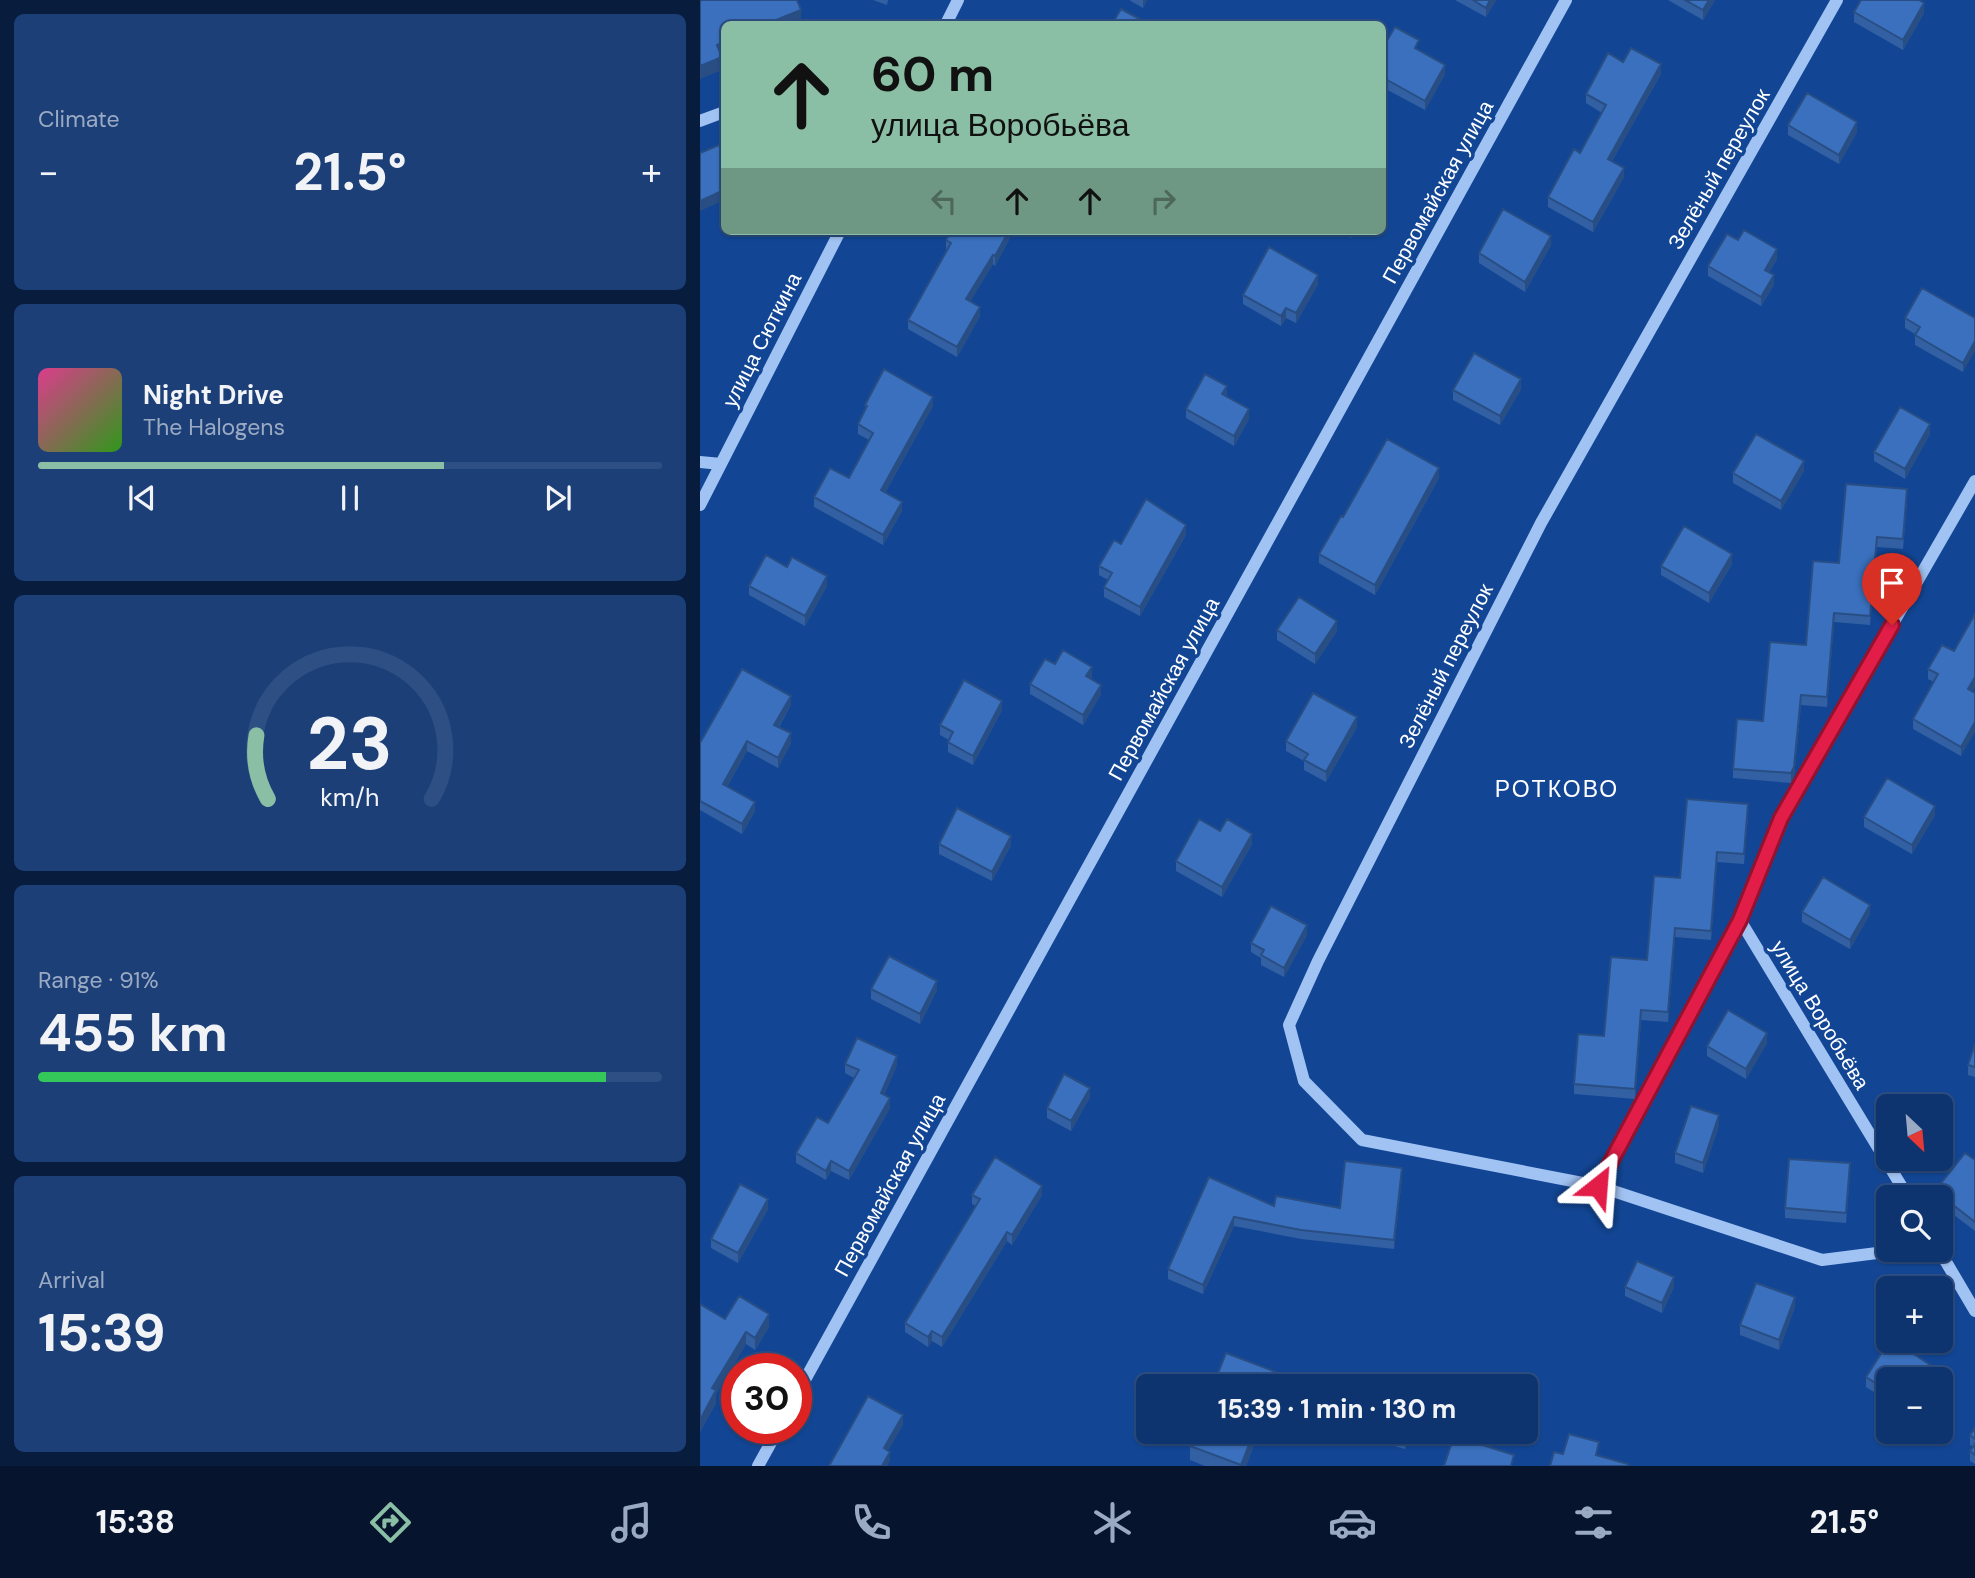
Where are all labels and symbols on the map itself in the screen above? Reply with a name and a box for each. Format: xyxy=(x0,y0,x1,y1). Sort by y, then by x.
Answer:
street label: Зелёный переулок xyxy=(1662,83,1777,254)
street label: Первомайская улица xyxy=(1376,95,1500,289)
street label: улица Сюткина xyxy=(716,268,808,412)
pin xyxy=(1862,553,1922,625)
street label: Зелёный переулок xyxy=(1392,578,1500,753)
street label: Первомайская улица xyxy=(1102,592,1226,786)
district label: РОТКОВО xyxy=(1495,774,1619,804)
street label: улица Воробьёва xyxy=(1764,935,1876,1095)
street label: Первомайская улица xyxy=(828,1088,952,1282)
north arrow xyxy=(1876,1094,1953,1171)
position arrow xyxy=(1561,1149,1635,1223)
speed limit sign: 30 xyxy=(721,1353,812,1444)

